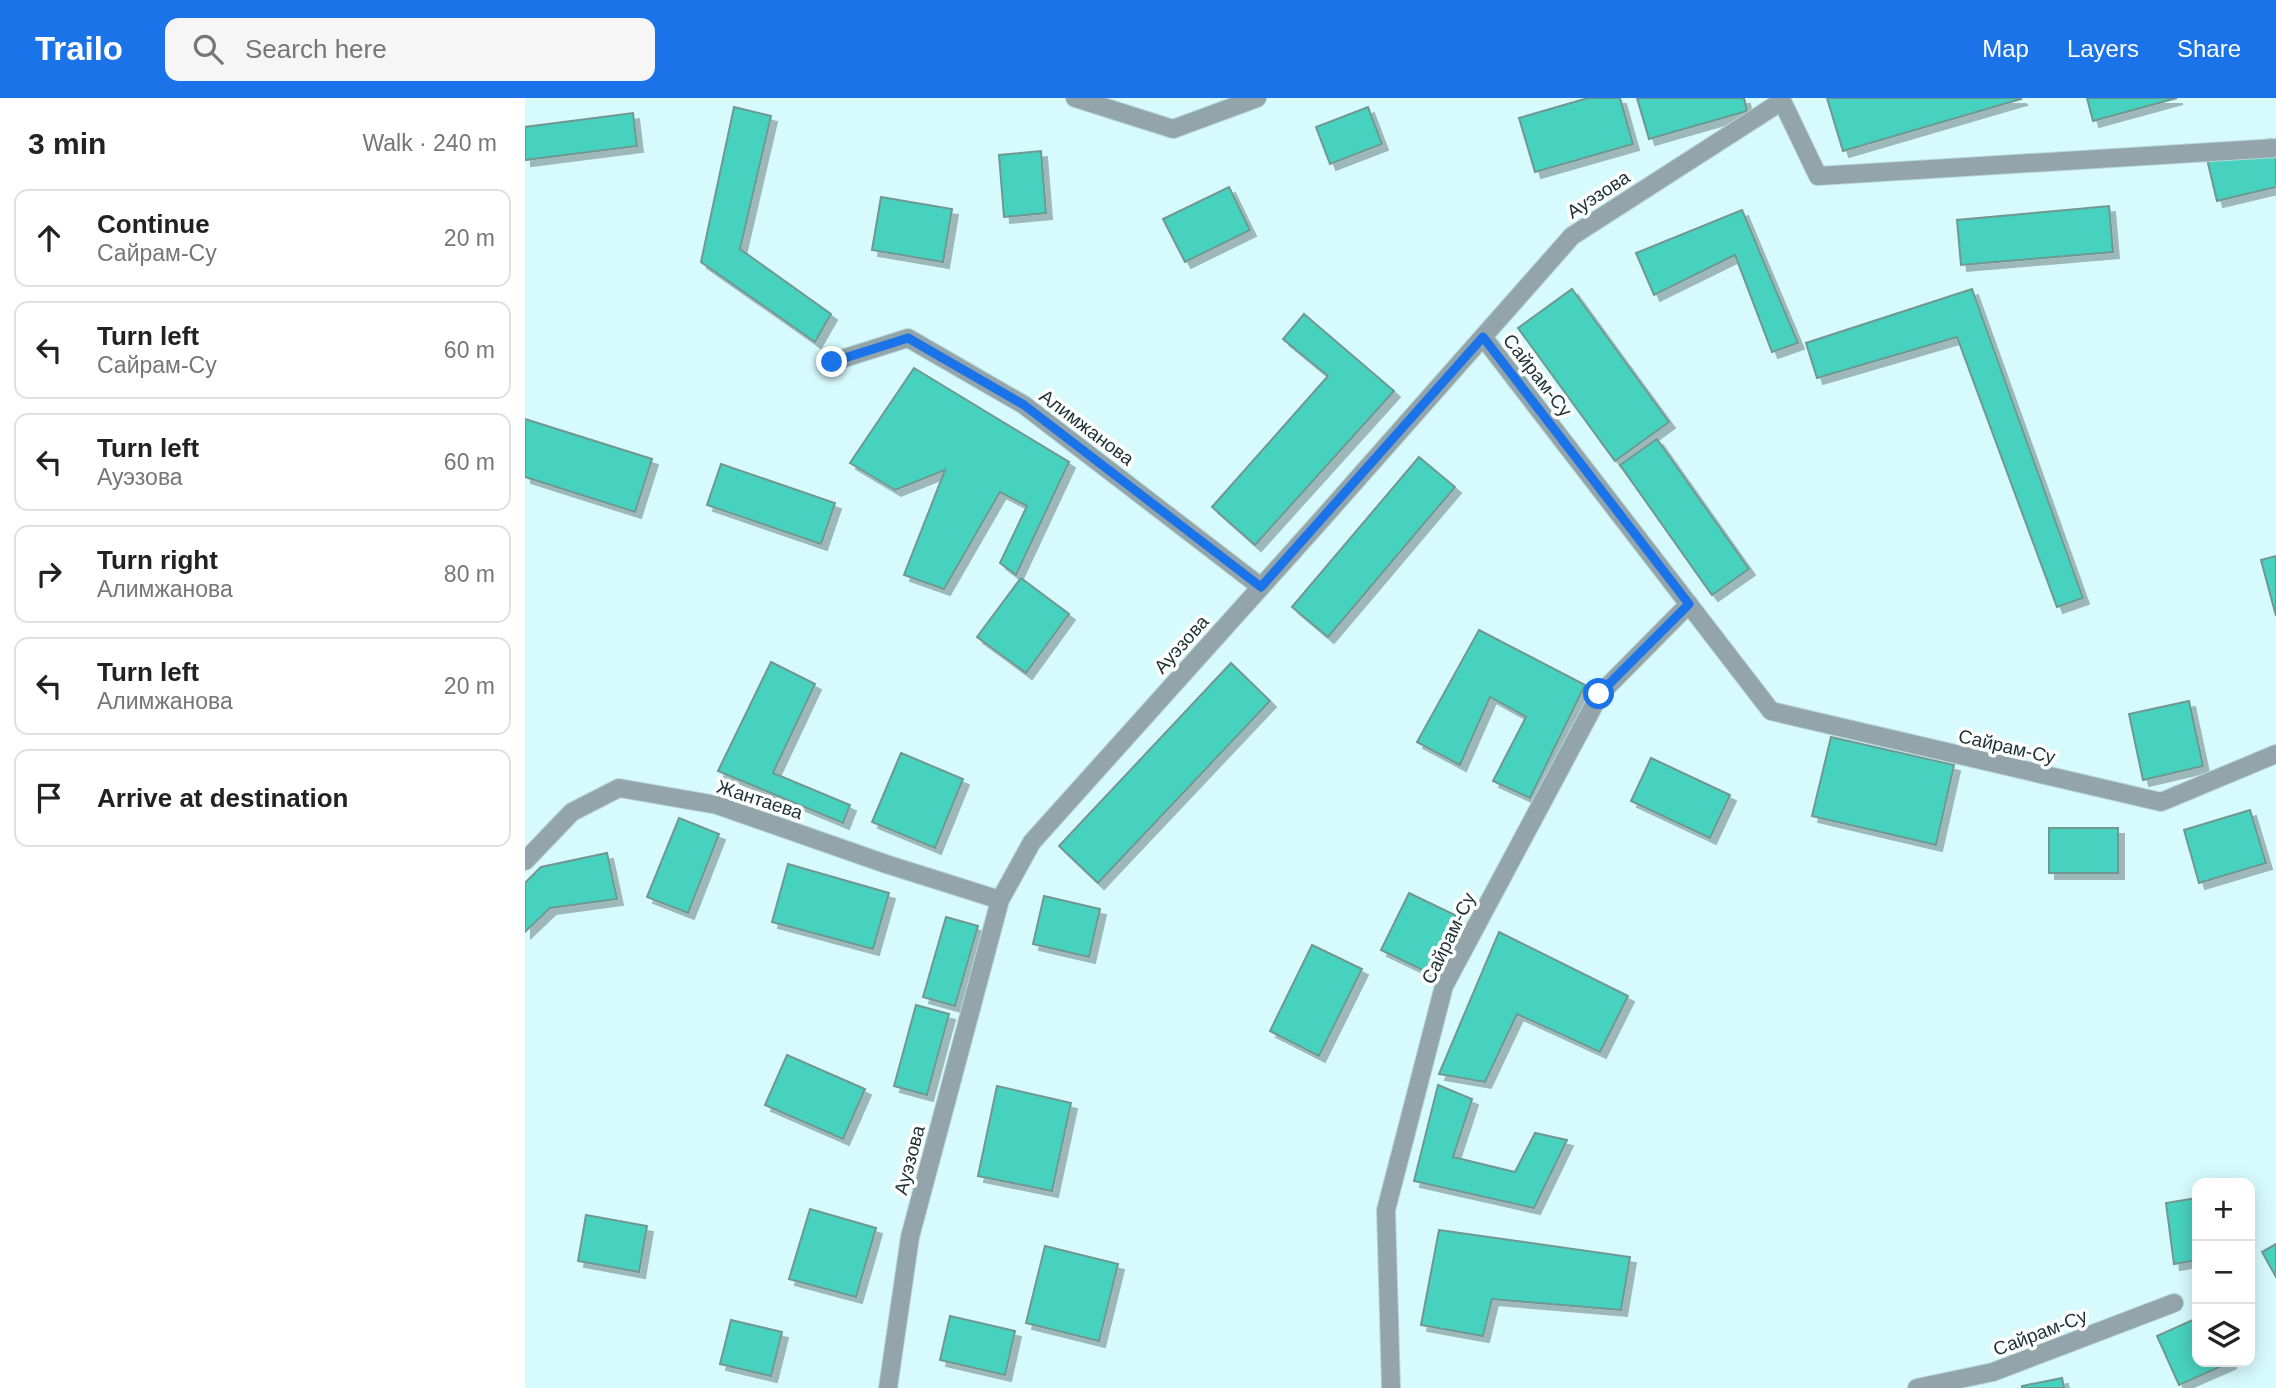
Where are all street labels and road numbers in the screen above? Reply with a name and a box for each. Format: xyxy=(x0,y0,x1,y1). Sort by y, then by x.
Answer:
street label: Ауэзова xyxy=(1563,166,1634,222)
street label: Сайрам-Су xyxy=(1499,330,1577,421)
street label: Алимжанова xyxy=(1036,385,1138,470)
street label: Ауэзова xyxy=(1150,611,1213,678)
street label: Сайрам-Су xyxy=(1956,725,2058,768)
street label: Жантаева xyxy=(714,776,806,823)
street label: Сайрам-Су xyxy=(1417,889,1480,987)
street label: Ауэзова xyxy=(890,1123,929,1197)
street label: Сайрам-Су xyxy=(1990,1305,2091,1360)

